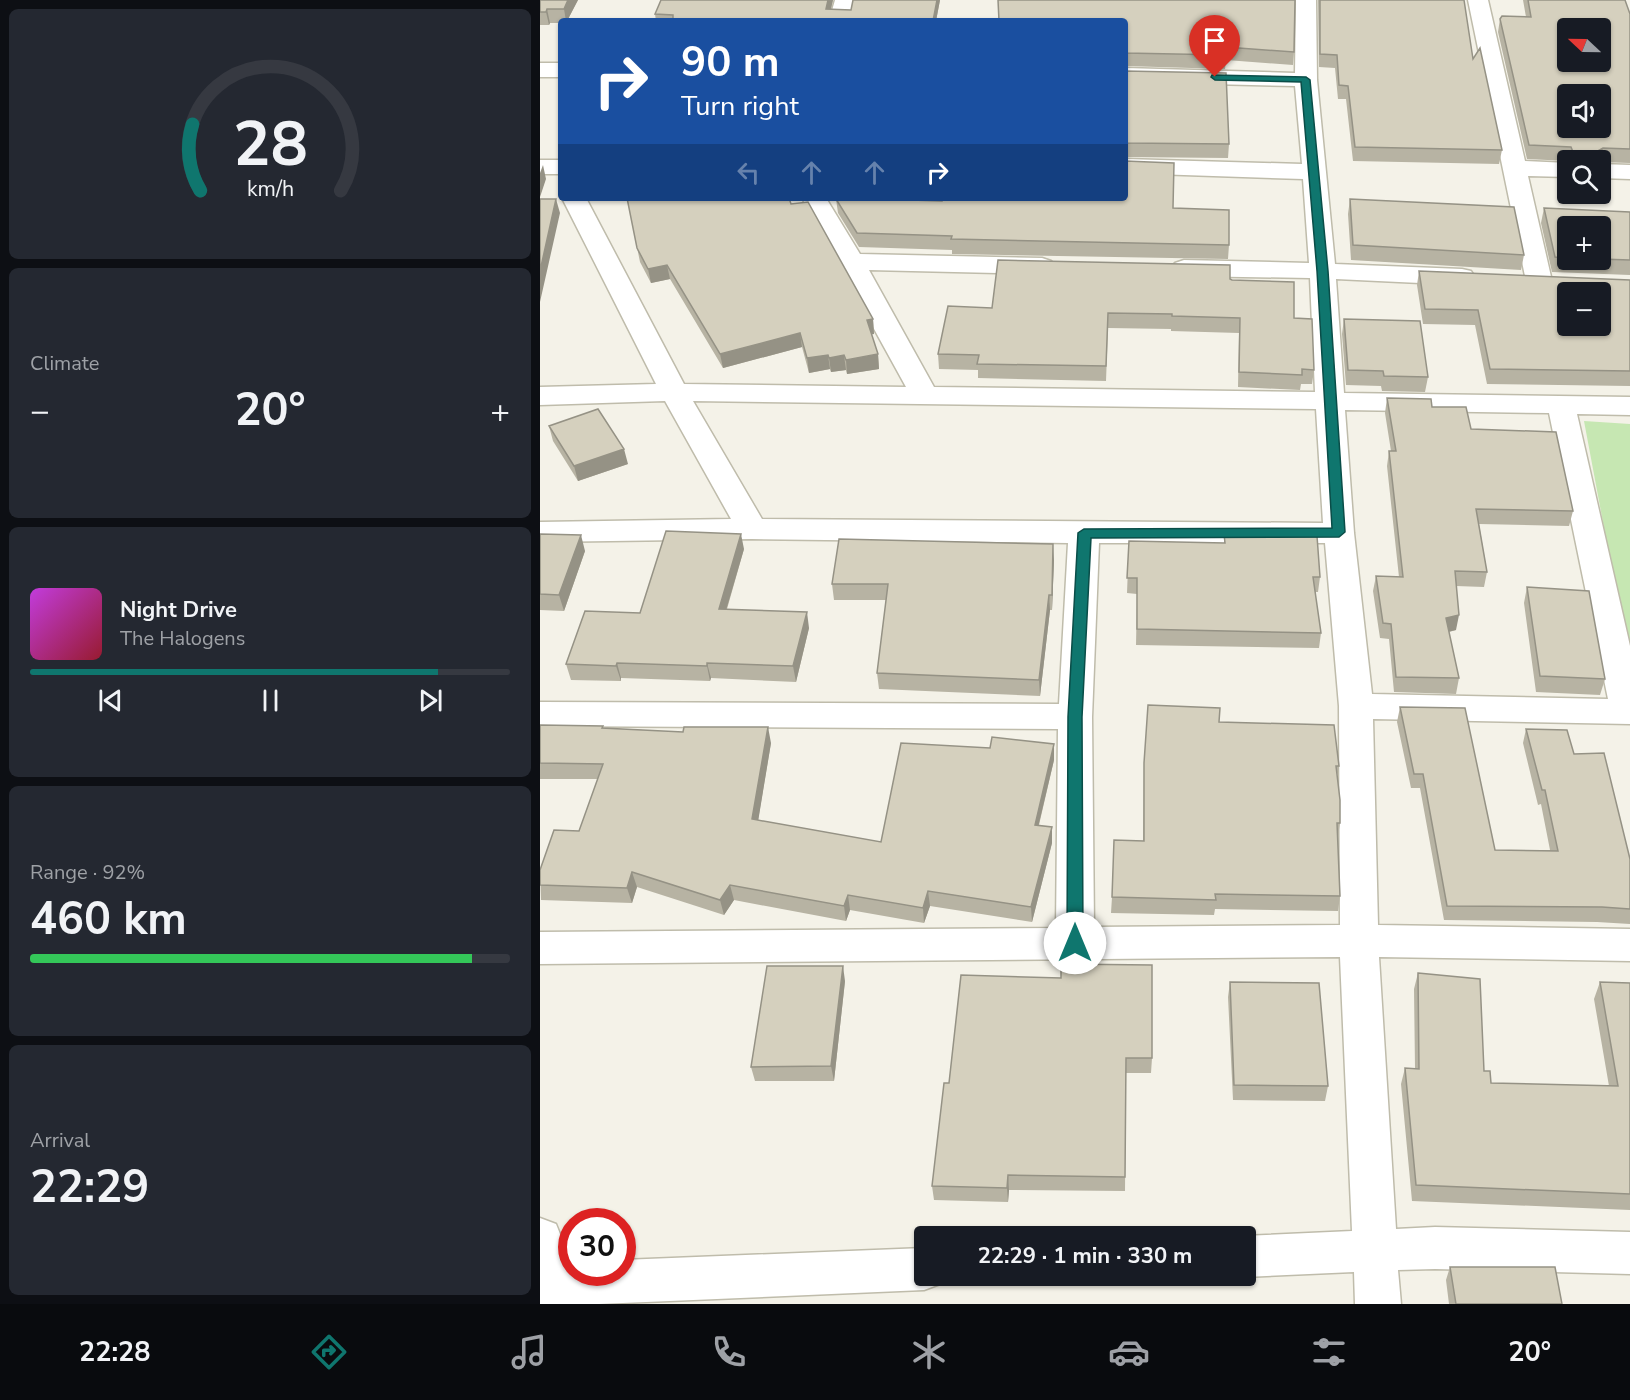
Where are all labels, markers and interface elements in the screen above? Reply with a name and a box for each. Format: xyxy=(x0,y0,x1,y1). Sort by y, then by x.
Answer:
pin xyxy=(1189,15,1240,77)
north arrow xyxy=(1557,18,1611,72)
map controls xyxy=(1557,18,1611,336)
icon: arrive xyxy=(1198,24,1231,57)
text: 90 m xyxy=(681,34,780,91)
icon: right xyxy=(582,42,660,120)
button: sound xyxy=(1557,84,1611,138)
text: Turn right xyxy=(681,88,799,125)
text: 28 xyxy=(233,102,307,187)
button: search xyxy=(1557,150,1611,204)
icon: left xyxy=(732,156,765,189)
icon: ahead xyxy=(795,156,828,189)
icon: ahead xyxy=(858,156,891,189)
icon: right xyxy=(921,156,954,189)
text: km/h xyxy=(246,174,294,204)
button: + xyxy=(1557,216,1611,270)
button: − xyxy=(1557,282,1611,336)
text: Climate xyxy=(30,350,99,377)
text: 20° xyxy=(234,380,306,441)
text: − xyxy=(30,389,50,434)
text: + xyxy=(490,389,510,434)
text: Night Drive xyxy=(120,595,237,625)
text: The Halogens xyxy=(120,625,245,652)
icon: previous xyxy=(94,684,127,717)
icon: pause xyxy=(254,684,287,717)
icon: next xyxy=(414,684,447,717)
text: Range · 92% xyxy=(30,859,145,886)
text: 460 km xyxy=(30,889,187,950)
position arrow xyxy=(1043,911,1107,975)
text: Arrival xyxy=(30,1127,90,1154)
text: 22:29 xyxy=(30,1157,149,1218)
speed limit sign: 30 xyxy=(558,1208,636,1286)
text: 22:29 · 1 min · 330 m xyxy=(978,1241,1192,1271)
icon: directions xyxy=(308,1331,350,1373)
icon: music xyxy=(508,1331,550,1373)
icon: phone xyxy=(708,1331,750,1373)
icon: climate xyxy=(908,1331,950,1373)
icon: car xyxy=(1108,1331,1150,1373)
icon: filters xyxy=(1308,1331,1350,1373)
text: 22:28 xyxy=(79,1334,150,1371)
text: 20° xyxy=(1508,1334,1551,1371)

